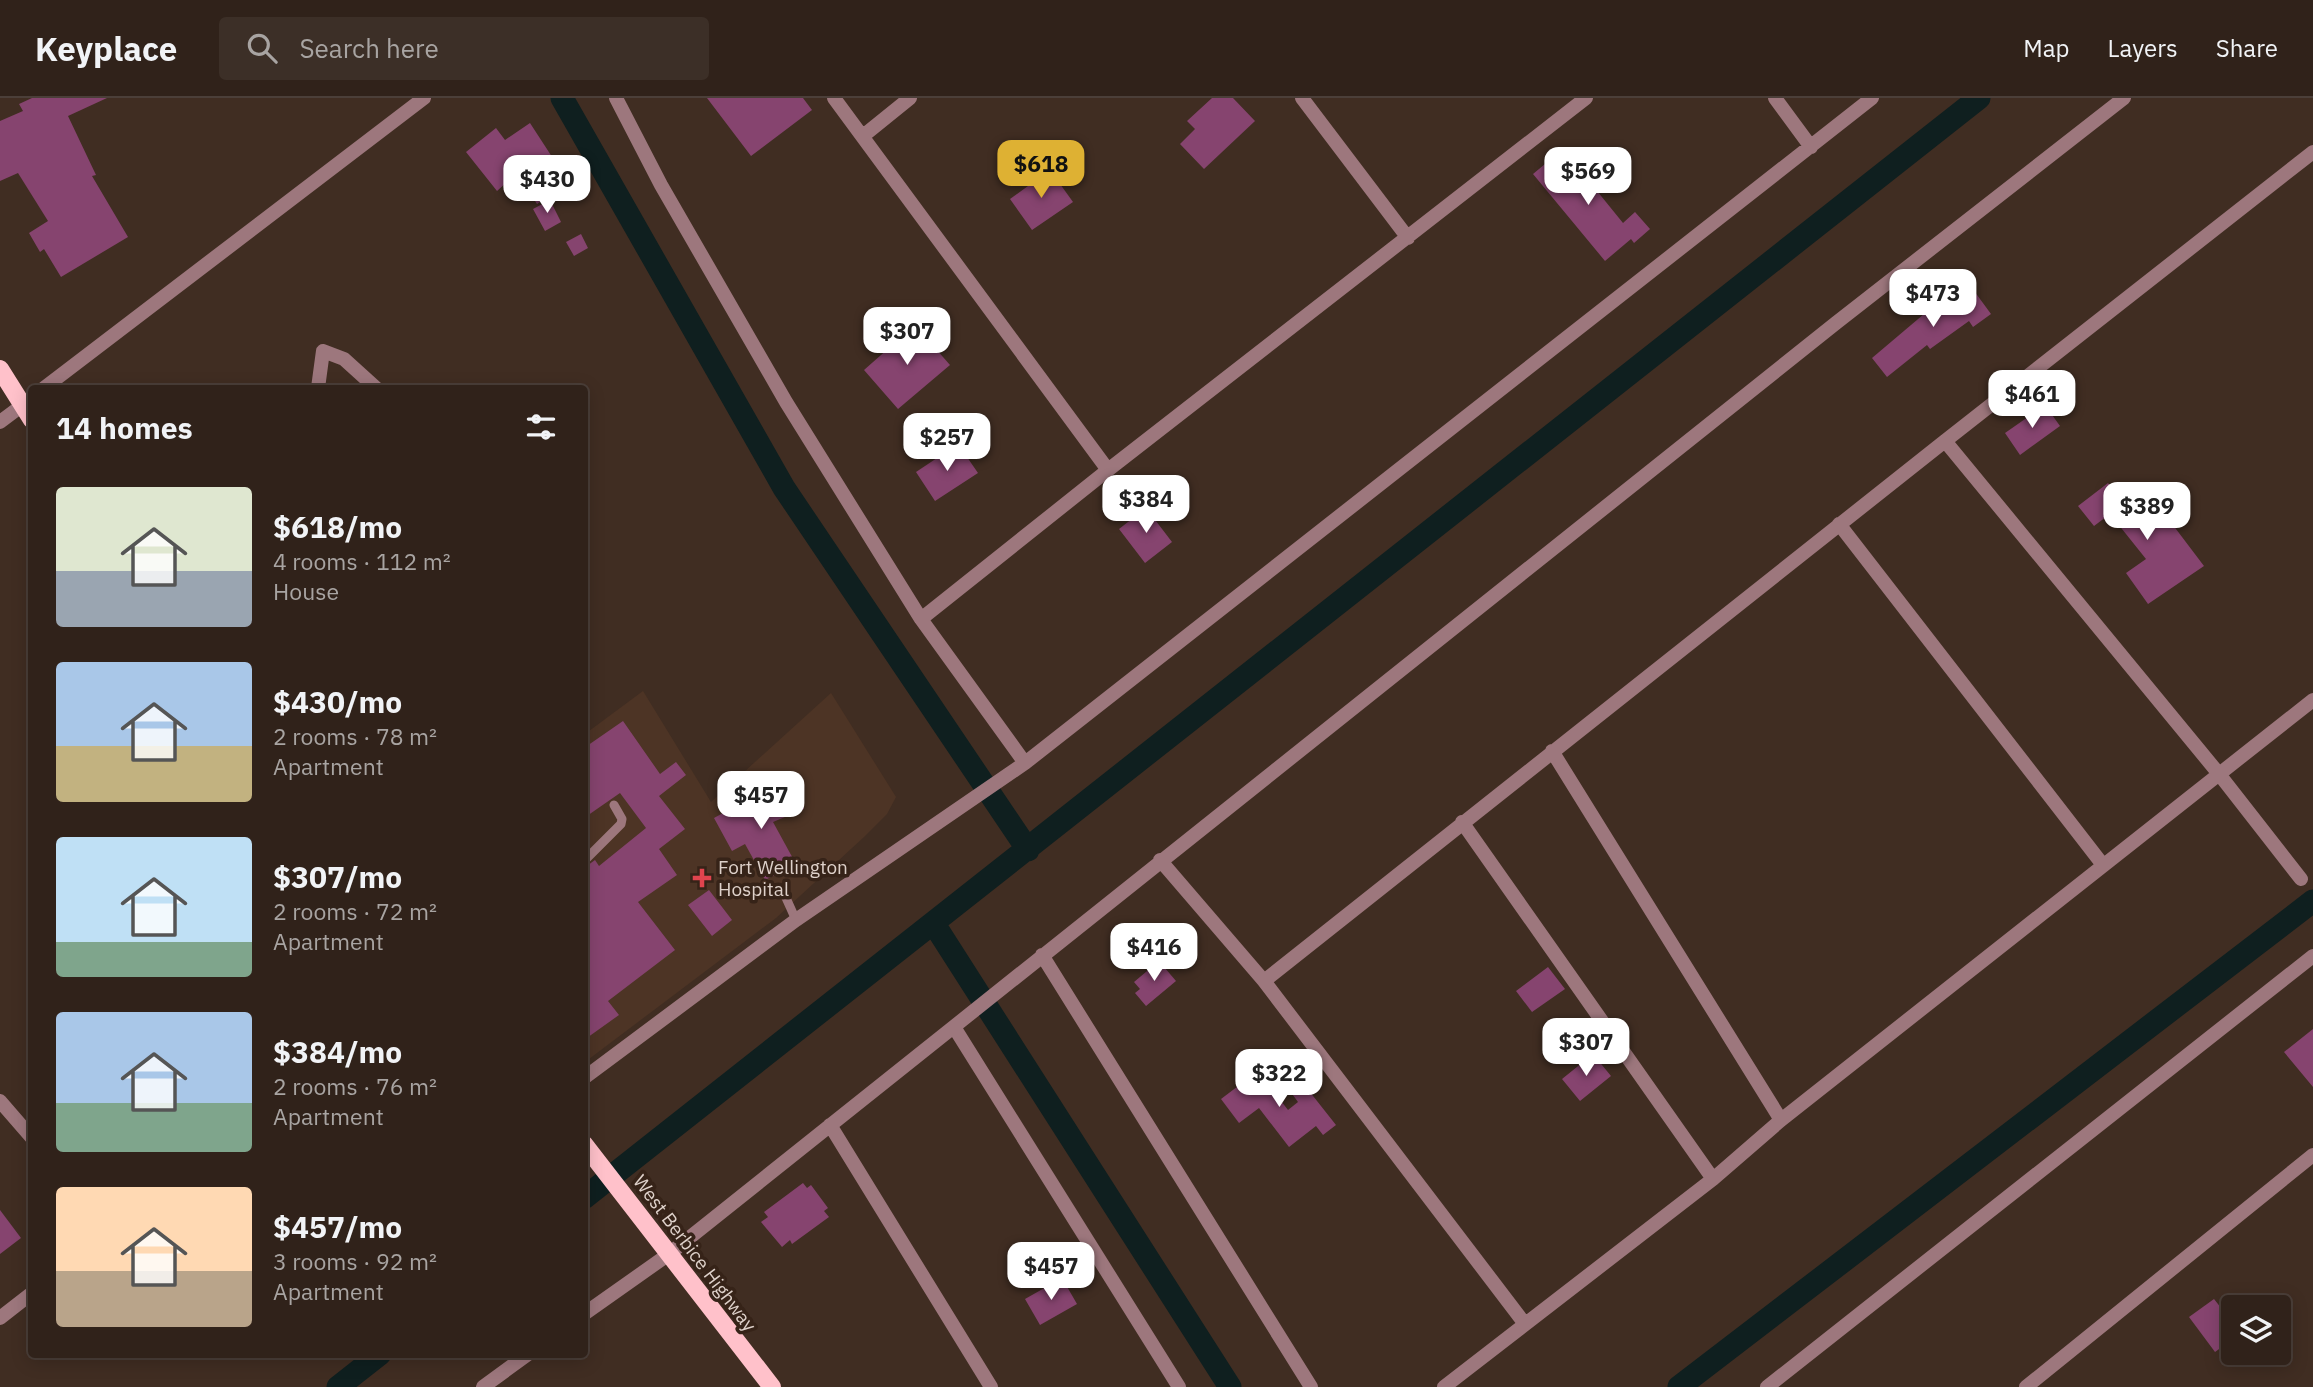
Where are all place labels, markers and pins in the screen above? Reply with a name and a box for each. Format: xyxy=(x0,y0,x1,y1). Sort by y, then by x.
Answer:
pin: $618 xyxy=(1000,140,1082,200)
pin: $569 xyxy=(1547,148,1629,207)
pin: $430 xyxy=(506,156,588,215)
pin: $473 xyxy=(1892,270,1974,329)
pin: $307 xyxy=(866,308,948,367)
pin: $461 xyxy=(1991,370,2073,430)
pin: $257 xyxy=(906,414,988,473)
pin: $384 xyxy=(1105,476,1187,535)
pin: $389 xyxy=(2106,482,2188,542)
pin: $457 xyxy=(720,772,802,831)
place label: Fort Wellington Hospital xyxy=(718,855,848,901)
marker: Fort Wellington Hospital xyxy=(692,868,712,888)
pin: $416 xyxy=(1113,924,1195,983)
pin: $307 xyxy=(1545,1018,1627,1078)
pin: $322 xyxy=(1238,1049,1320,1109)
pin: $457 xyxy=(1010,1242,1092,1302)

